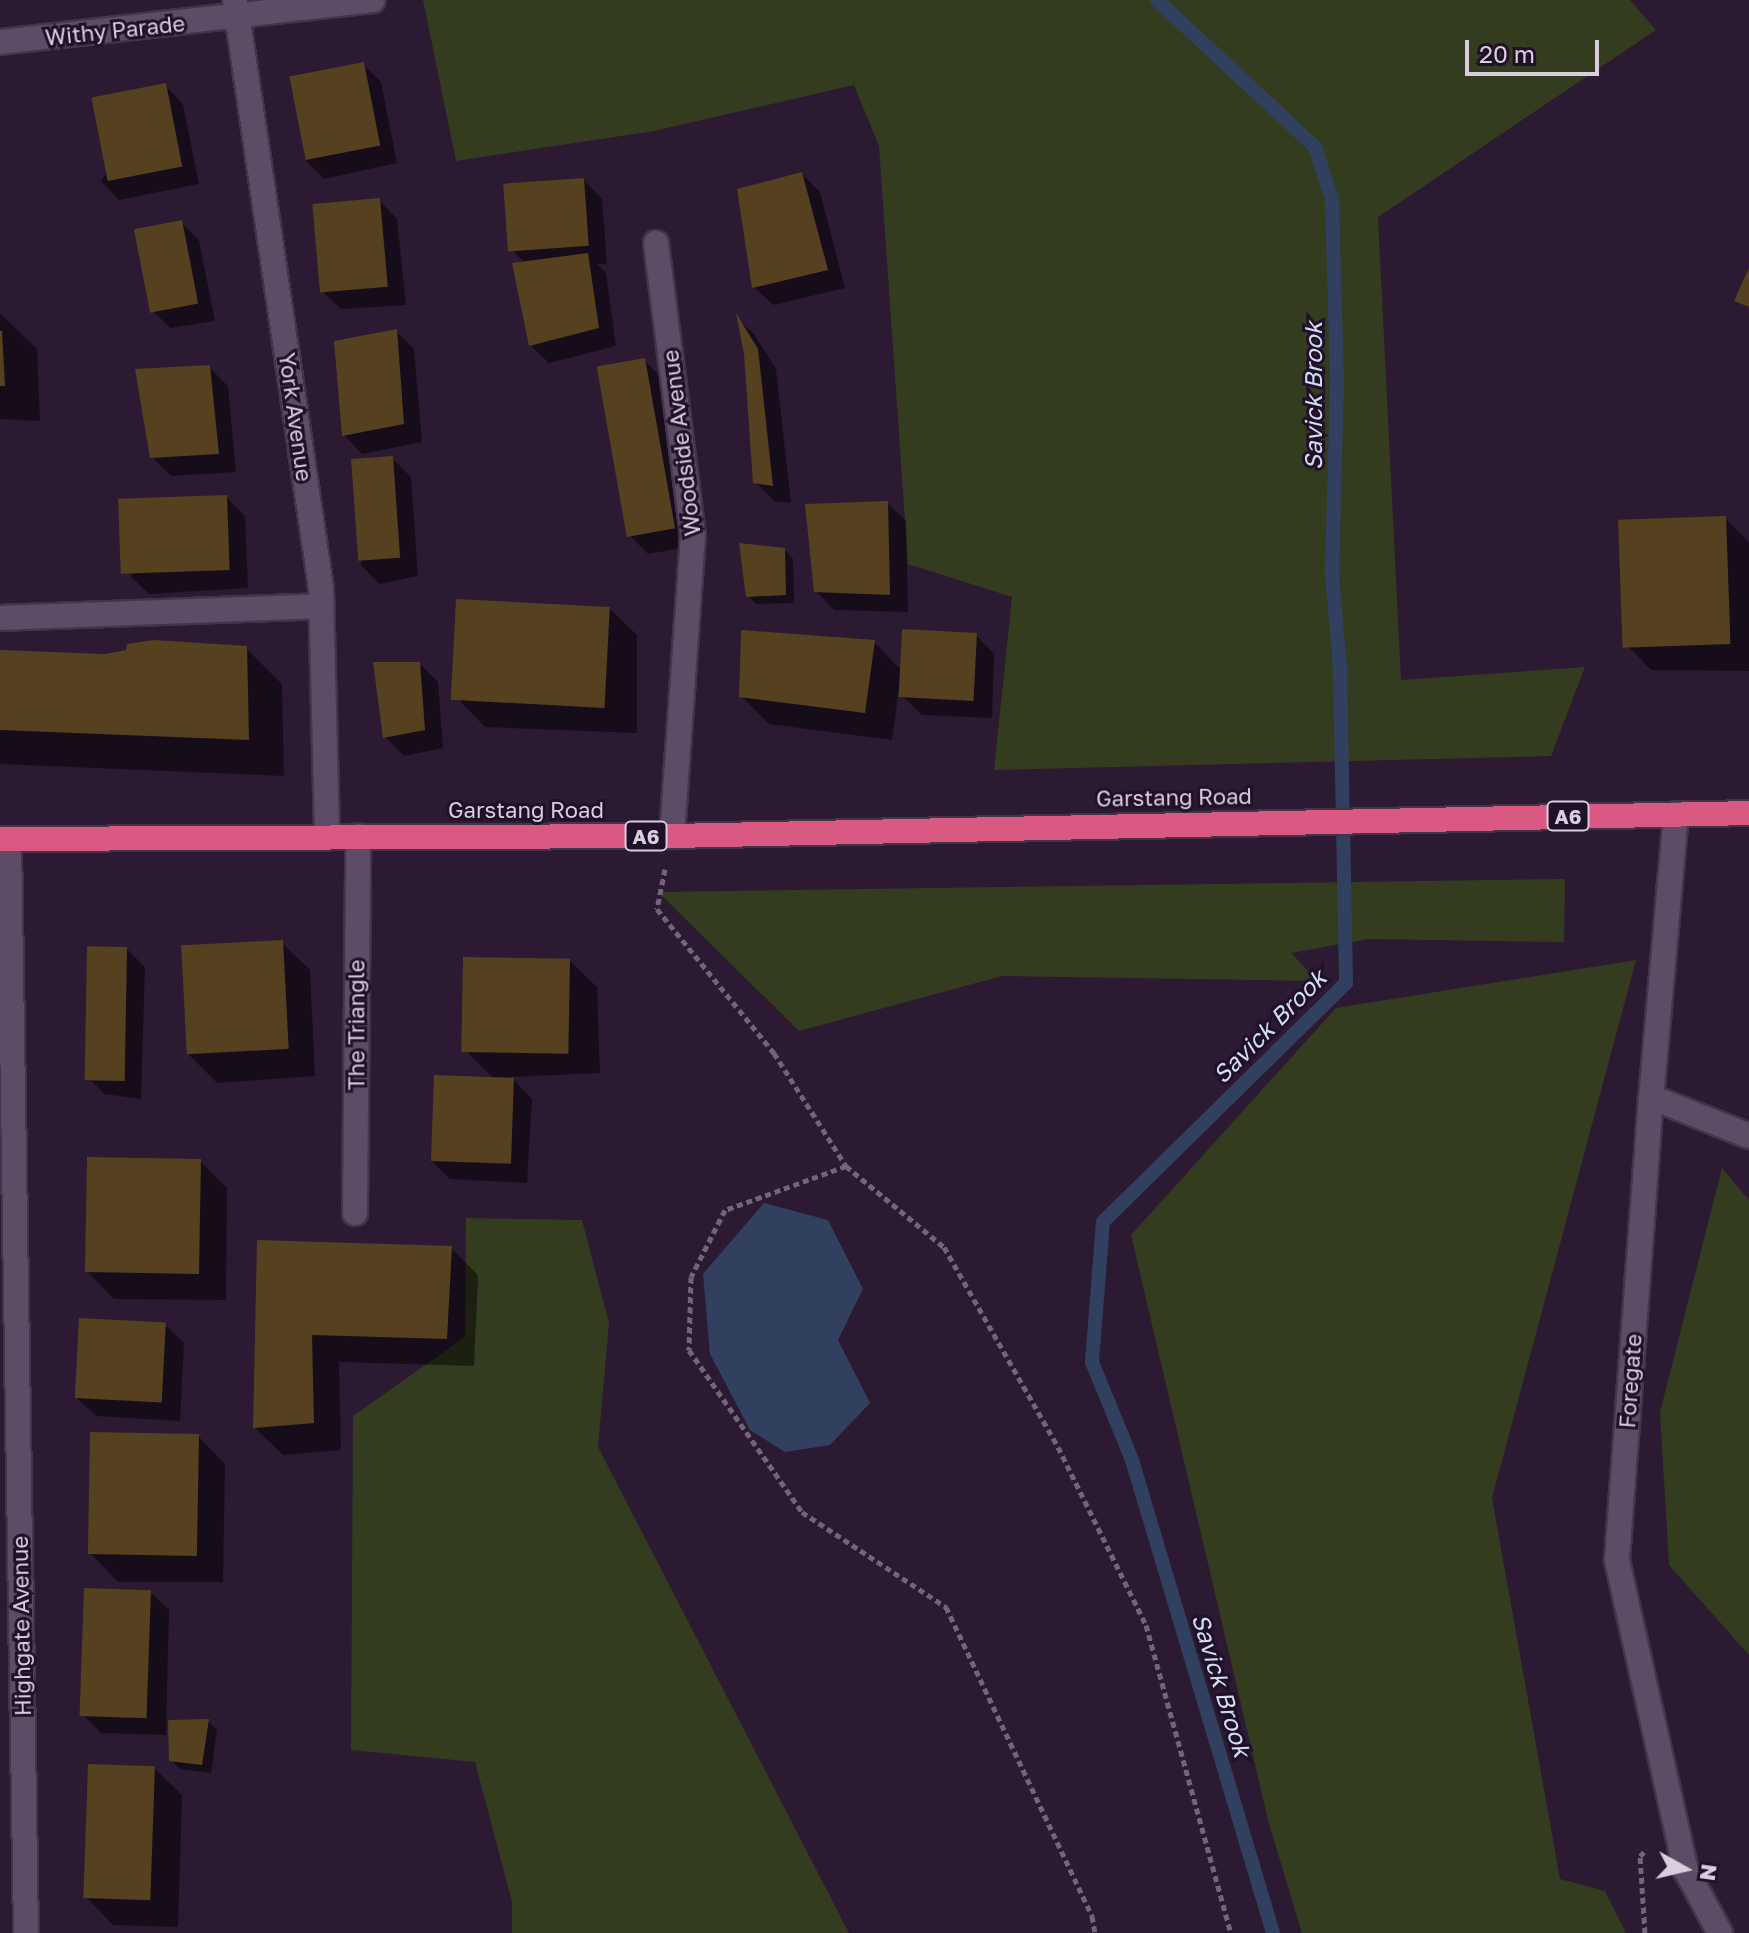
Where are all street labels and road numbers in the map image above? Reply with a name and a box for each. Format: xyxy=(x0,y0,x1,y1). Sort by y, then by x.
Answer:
street label: Withy Parade xyxy=(44,10,186,50)
street label: Woodside Avenue xyxy=(656,349,706,537)
street label: York Avenue xyxy=(274,351,318,483)
street label: Garstang Road xyxy=(1096,782,1252,812)
street label: Garstang Road xyxy=(448,797,604,823)
road number: A6 xyxy=(1546,800,1590,832)
road number: A6 xyxy=(624,820,668,852)
street label: The Triangle xyxy=(343,960,369,1090)
street label: Foregate xyxy=(1614,1333,1646,1429)
street label: Highgate Avenue xyxy=(6,1536,36,1716)

